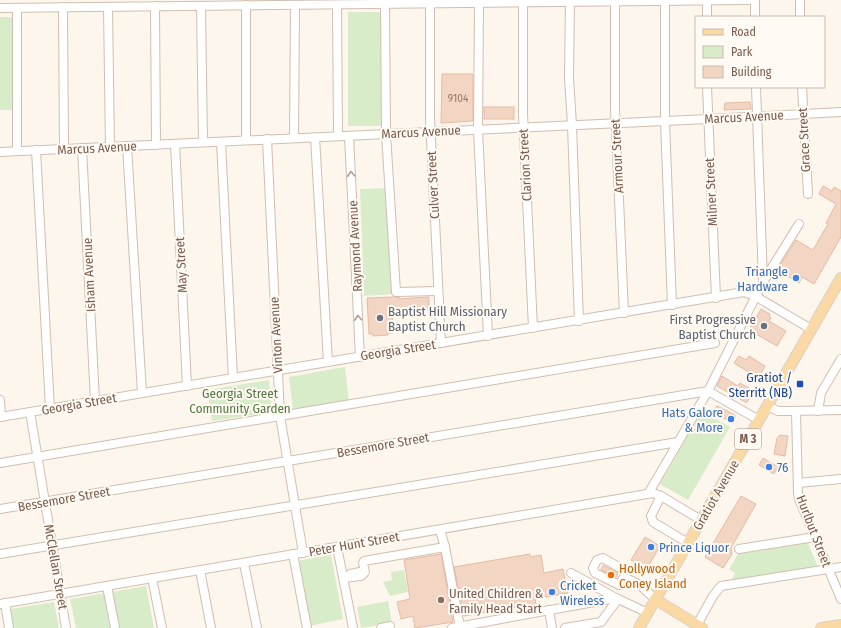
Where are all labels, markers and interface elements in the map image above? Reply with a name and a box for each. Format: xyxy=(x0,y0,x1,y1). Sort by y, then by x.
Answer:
legend xyxy=(695,16,825,88)
text: Road xyxy=(731,25,756,39)
text: Park xyxy=(731,45,753,59)
text: Building xyxy=(731,65,772,79)
house number: 9104 xyxy=(448,92,469,105)
street label: Marcus Avenue xyxy=(704,107,784,127)
street label: Grace Street xyxy=(795,107,813,173)
street label: Armour Street xyxy=(608,118,626,194)
street label: Marcus Avenue xyxy=(381,122,461,142)
street label: Clarion Street xyxy=(516,128,534,202)
street label: Marcus Avenue xyxy=(57,138,137,158)
street label: Culver Street xyxy=(424,150,442,219)
street label: Milner Street xyxy=(702,157,720,227)
one-way arrow xyxy=(347,171,356,177)
street label: Raymond Avenue xyxy=(345,200,365,292)
street label: May Street xyxy=(172,236,190,293)
street label: Isham Avenue xyxy=(80,238,98,312)
place label: Triangle Hardware xyxy=(737,264,788,294)
marker: Triangle Hardware xyxy=(791,273,801,283)
street label: Vinton Avenue xyxy=(267,296,285,374)
place label: Baptist Hill Missionary Baptist Church xyxy=(388,304,507,334)
place label: First Progressive Baptist Church xyxy=(670,312,756,342)
marker: Baptist Hill Missionary Baptist Church xyxy=(375,313,385,323)
one-way arrow xyxy=(354,315,362,321)
marker: First Progressive Baptist Church xyxy=(759,321,769,331)
street label: Georgia Street xyxy=(359,337,437,363)
place label: Gratiot / Sterritt (NB) xyxy=(728,370,792,400)
marker: Gratiot / Sterritt (NB) xyxy=(795,379,805,389)
park label: Georgia Street Community Garden xyxy=(189,386,291,416)
street label: Georgia Street xyxy=(40,390,118,418)
place label: Hats Galore & More xyxy=(661,405,723,435)
marker: Hats Galore & More xyxy=(726,414,736,424)
street label: Bessemore Street xyxy=(336,429,431,460)
road number: M 3 xyxy=(735,429,761,449)
street label: Gratiot Avenue xyxy=(690,457,742,533)
place label: 76 xyxy=(777,460,788,475)
marker: 76 xyxy=(764,462,774,472)
street label: Bessemore Street xyxy=(17,483,112,514)
street label: Hurlbut Street xyxy=(793,493,835,570)
street label: McClellan Street xyxy=(41,523,71,611)
street label: Peter Hunt Street xyxy=(308,529,401,559)
place label: Prince Liquor xyxy=(659,540,730,555)
marker: Prince Liquor xyxy=(646,542,656,552)
place label: Hollywood Coney Island xyxy=(619,561,687,591)
marker: Hollywood Coney Island xyxy=(606,570,616,580)
place label: Cricket Wireless xyxy=(560,578,605,608)
place label: United Children & Family Head Start xyxy=(449,586,544,616)
marker: Cricket Wireless xyxy=(547,587,557,597)
marker: United Children & Family Head Start xyxy=(436,595,446,605)

